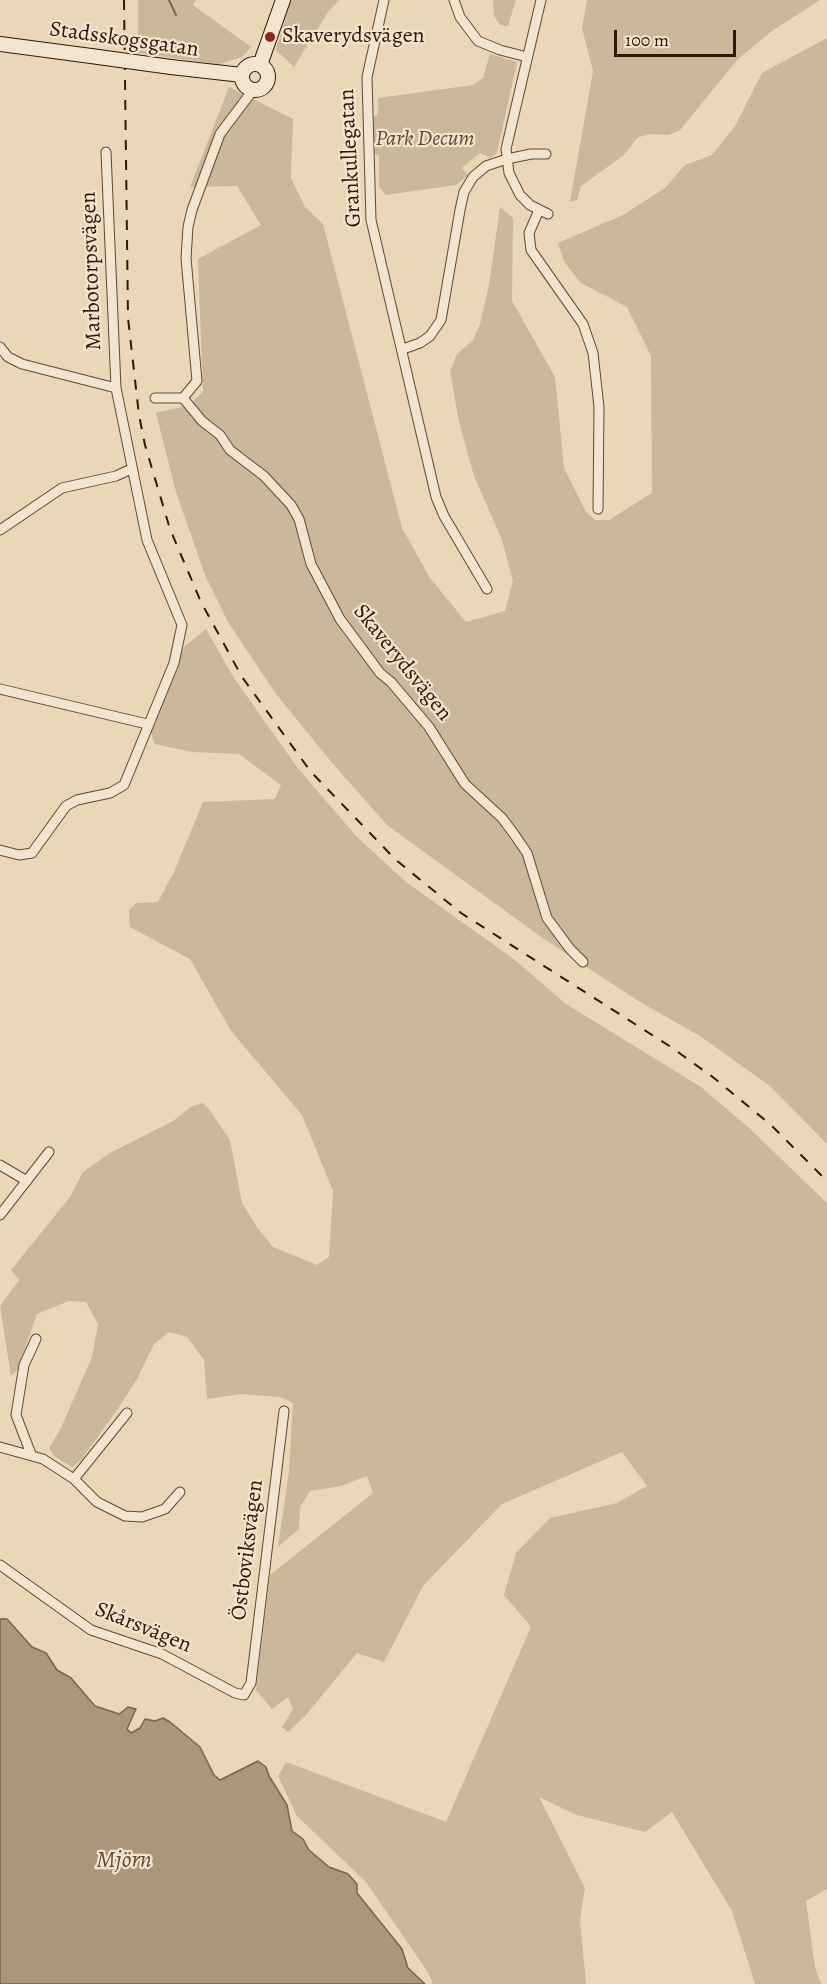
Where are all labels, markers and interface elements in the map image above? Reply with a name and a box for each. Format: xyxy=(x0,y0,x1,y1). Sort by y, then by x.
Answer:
street label: Stadsskogsgatan xyxy=(48,16,200,64)
scale bar xyxy=(617,18,738,56)
place label: Skaverydsvägen xyxy=(282,24,425,50)
text: 100 m xyxy=(625,28,669,52)
marker: Skaverydsvägen xyxy=(263,30,277,44)
street label: Grankullegatan xyxy=(334,88,368,228)
park label: Park Decum xyxy=(375,127,475,153)
street label: Marbotorpsvägen xyxy=(76,191,108,351)
street label: Skaverydsvägen xyxy=(347,599,457,727)
street label: Östboviksvägen xyxy=(226,1478,270,1622)
street label: Skårsvägen xyxy=(91,1597,195,1659)
water label: Mjörn xyxy=(96,1847,152,1875)

